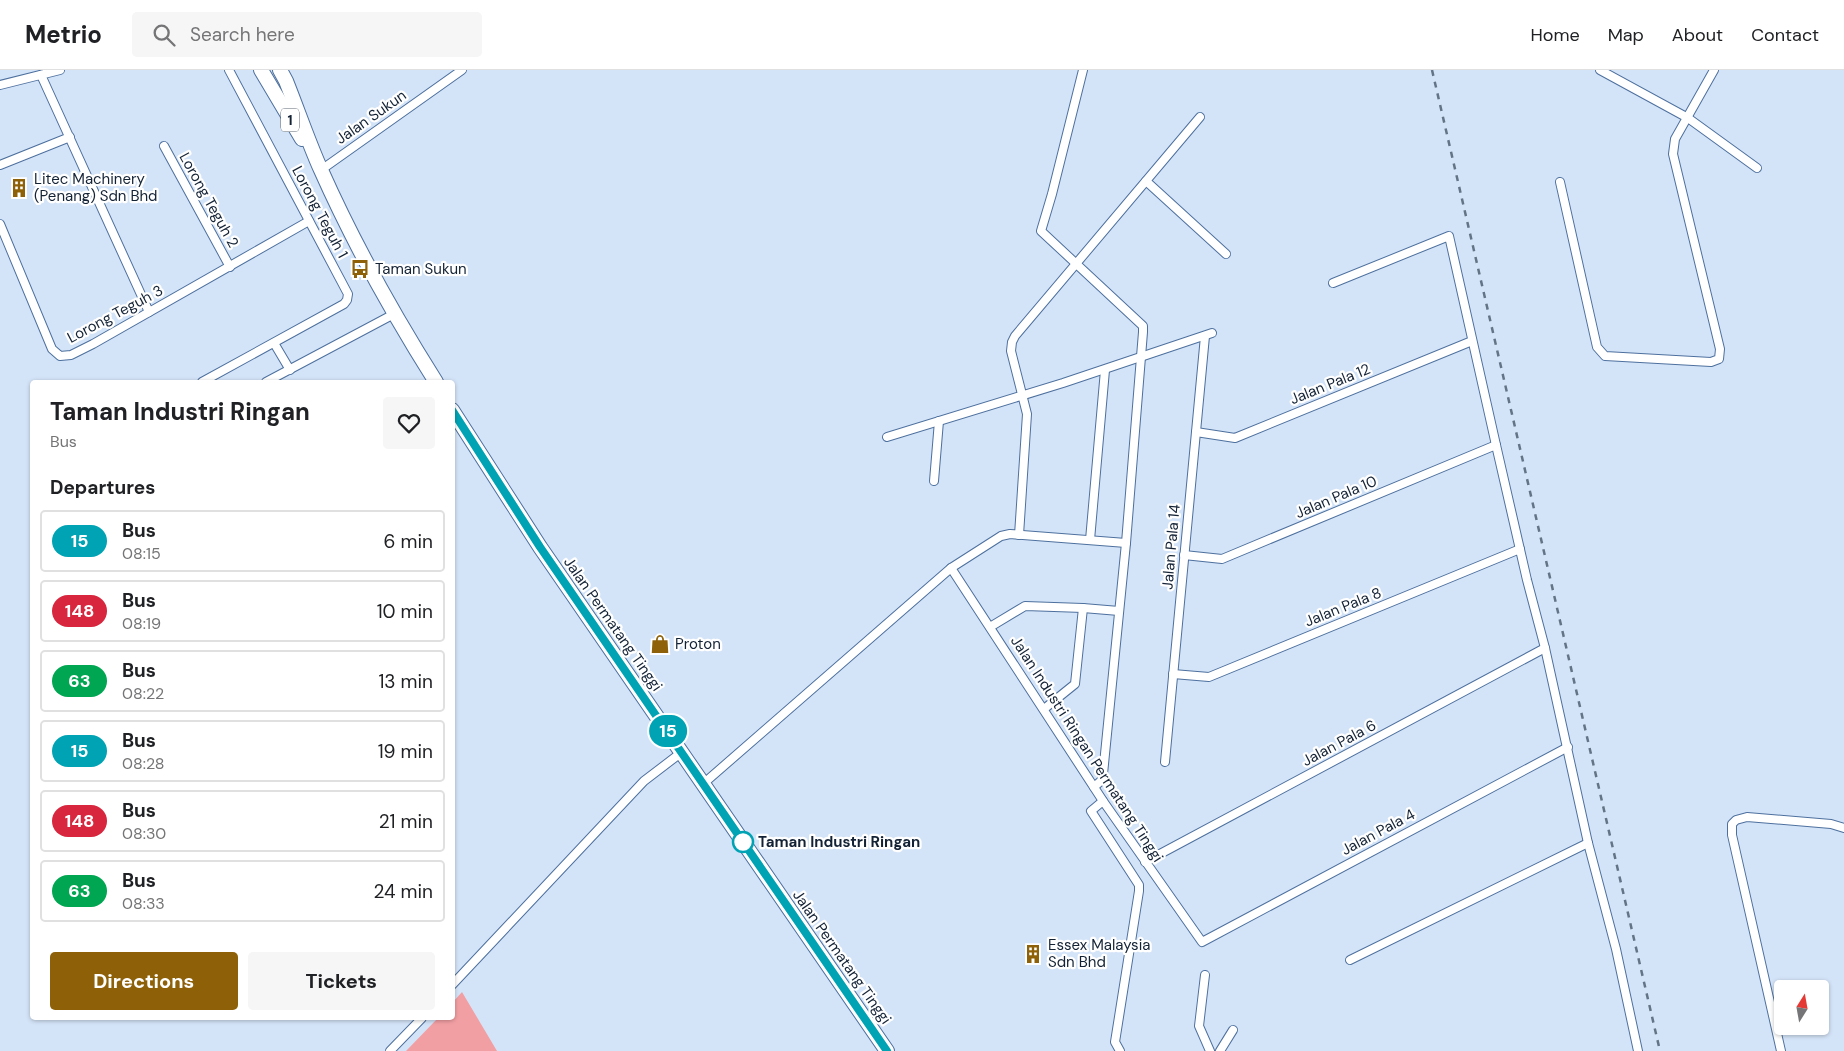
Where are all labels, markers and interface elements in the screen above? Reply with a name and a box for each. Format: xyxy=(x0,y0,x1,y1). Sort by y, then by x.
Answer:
search box xyxy=(132,12,482,57)
text: Metrio xyxy=(25,19,102,50)
icon: search xyxy=(150,21,178,49)
text: Search here xyxy=(190,22,295,47)
text: Home xyxy=(1530,23,1580,47)
text: Map xyxy=(1608,23,1644,47)
text: About xyxy=(1672,23,1723,47)
text: Contact xyxy=(1751,23,1819,47)
street label: Jalan Sukun xyxy=(332,85,410,149)
road number: 1 xyxy=(281,108,299,132)
street label: Lorong Teguh 2 xyxy=(175,149,243,251)
street label: Lorong Teguh 1 xyxy=(287,163,353,261)
place label: Litec Machinery (Penang) Sdn Bhd xyxy=(34,169,158,206)
building icon: Litec Machinery (Penang) Sdn Bhd xyxy=(8,177,30,199)
bus stop icon: Taman Sukun xyxy=(349,258,371,280)
place label: Taman Sukun xyxy=(375,259,467,279)
street label: Lorong Teguh 3 xyxy=(64,280,166,348)
street label: Jalan Pala 12 xyxy=(1287,359,1373,409)
text: Taman Industri Ringan xyxy=(50,396,310,427)
button: heart xyxy=(383,397,435,449)
text: Bus xyxy=(50,431,77,452)
street label: Jalan Pala 10 xyxy=(1292,471,1380,523)
text: Departures xyxy=(50,475,155,500)
street label: Jalan Pala 14 xyxy=(1157,504,1185,590)
text: Bus xyxy=(122,518,156,543)
text: 15 xyxy=(71,529,88,553)
text: 6 min xyxy=(384,529,433,554)
text: 08:15 xyxy=(122,543,161,564)
street label: Jalan Permatang Tinggi xyxy=(559,553,667,695)
street label: Jalan Pala 8 xyxy=(1302,583,1384,631)
text: Bus xyxy=(122,588,156,613)
text: 148 xyxy=(65,599,94,623)
text: 10 min xyxy=(377,599,433,624)
text: 08:19 xyxy=(122,613,161,634)
street label: Jalan Industri Ringan Permatang Tinggi xyxy=(1006,632,1168,866)
shop icon: Proton xyxy=(649,633,671,655)
place label: Proton xyxy=(675,634,721,654)
text: Bus xyxy=(122,658,156,683)
text: 63 xyxy=(68,669,91,693)
text: 13 min xyxy=(378,669,433,694)
text: 08:22 xyxy=(122,683,164,704)
line badge: 15 xyxy=(646,715,690,747)
street label: Jalan Pala 6 xyxy=(1298,715,1380,771)
text: 15 xyxy=(659,719,677,743)
text: Bus xyxy=(122,728,156,753)
text: 15 xyxy=(71,739,88,763)
text: 19 min xyxy=(378,739,433,764)
text: 08:28 xyxy=(122,753,165,774)
text: Bus xyxy=(122,798,156,823)
street label: Jalan Pala 4 xyxy=(1338,804,1418,860)
text: 148 xyxy=(65,809,94,833)
text: 21 min xyxy=(379,809,433,834)
text: 08:30 xyxy=(122,823,166,844)
marker: Taman Industri Ringan xyxy=(732,831,754,853)
place label: Taman Industri Ringan xyxy=(758,832,920,852)
text: Bus xyxy=(122,868,156,893)
text: 63 xyxy=(68,879,91,903)
text: 24 min xyxy=(373,879,433,904)
street label: Jalan Permatang Tinggi xyxy=(788,886,896,1028)
text: 08:33 xyxy=(122,893,165,914)
place label: Essex Malaysia Sdn Bhd xyxy=(1048,935,1150,972)
building icon: Essex Malaysia Sdn Bhd xyxy=(1022,943,1044,965)
button: Directions xyxy=(50,952,238,1010)
button: Tickets xyxy=(248,952,435,1010)
north arrow xyxy=(1774,980,1829,1035)
map controls xyxy=(1774,980,1829,1035)

